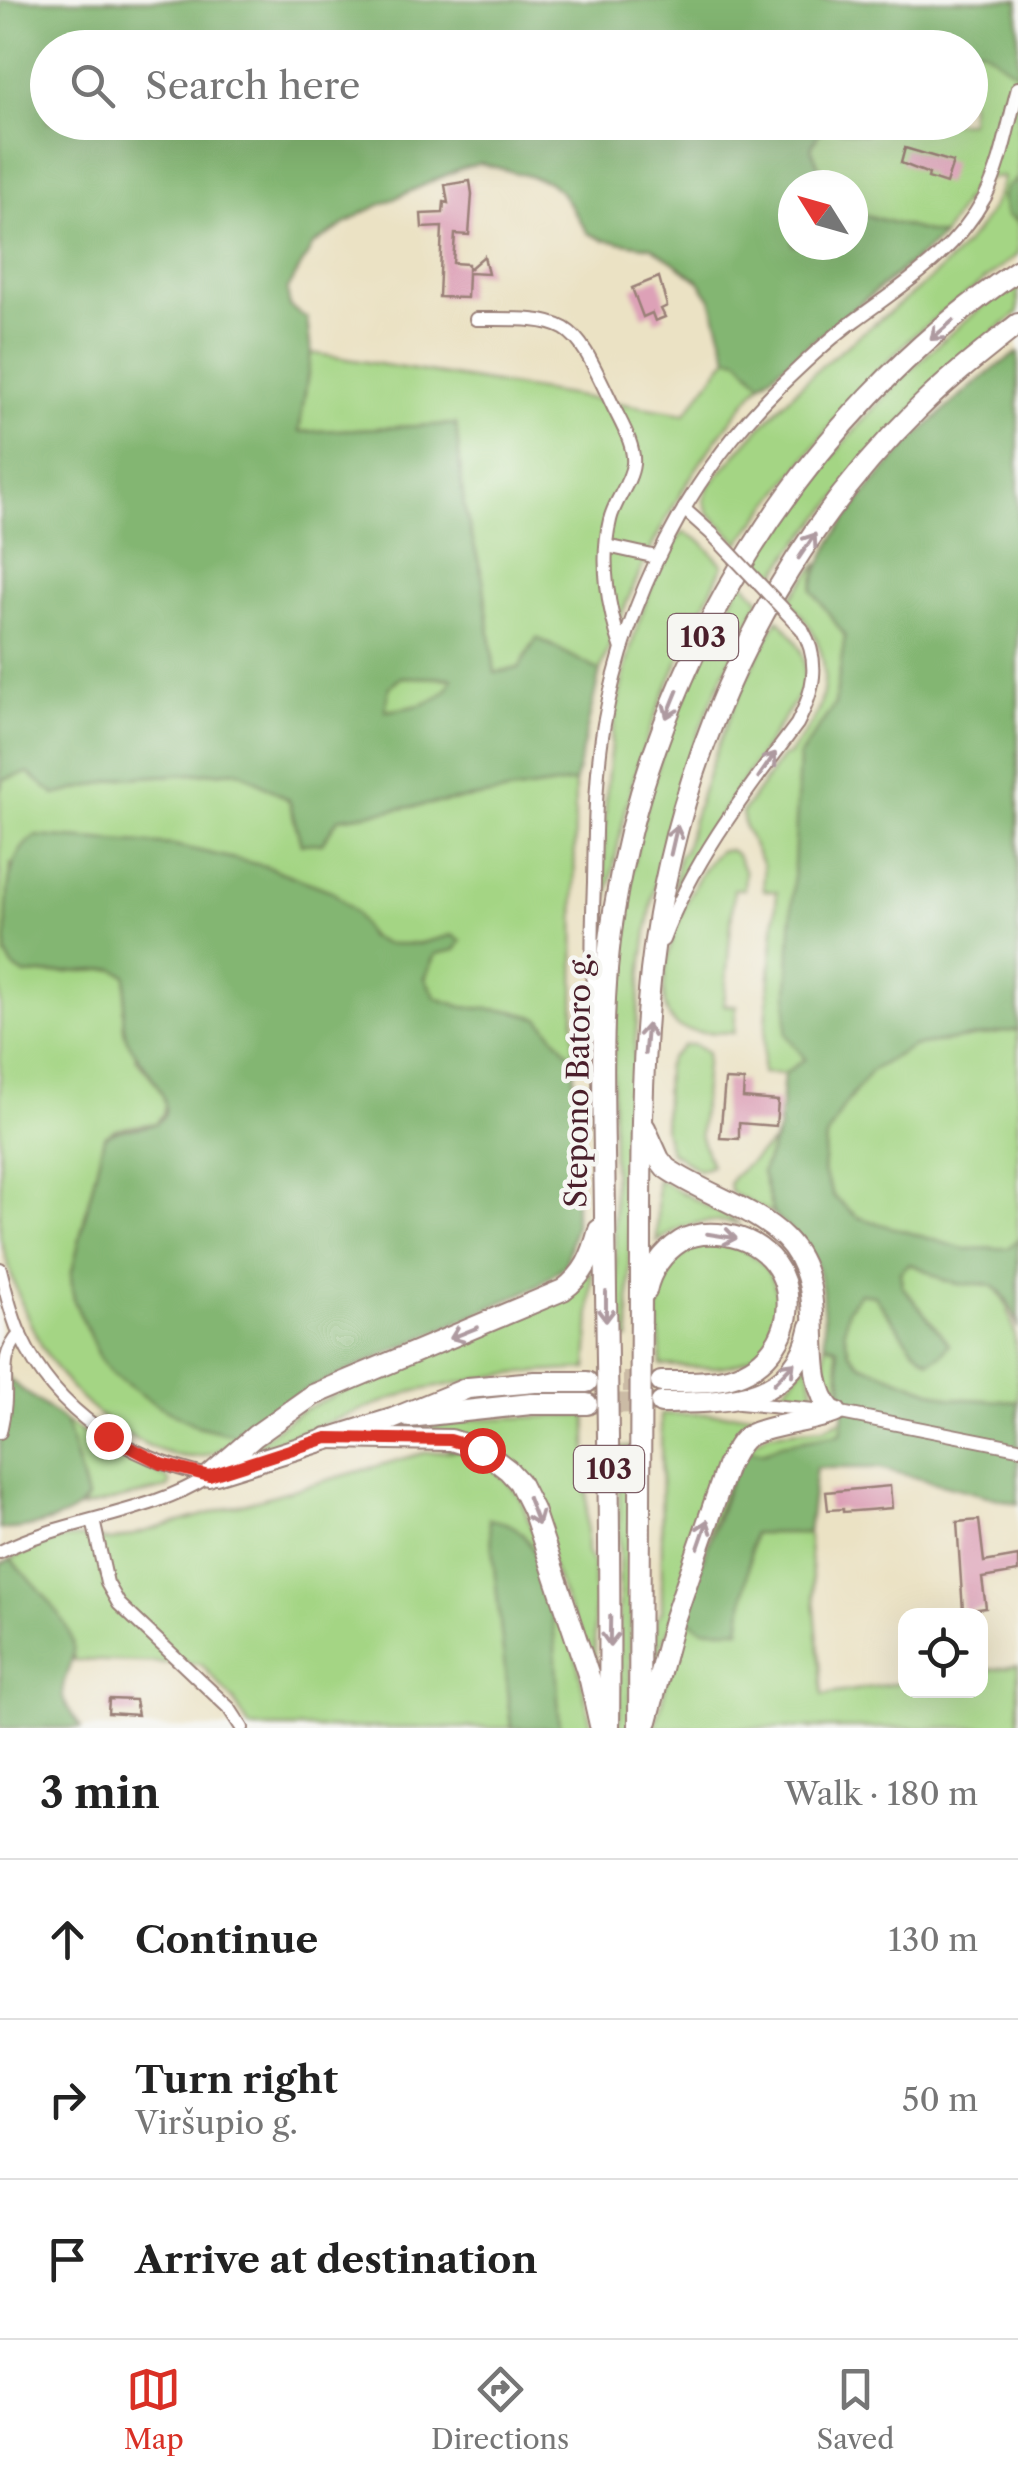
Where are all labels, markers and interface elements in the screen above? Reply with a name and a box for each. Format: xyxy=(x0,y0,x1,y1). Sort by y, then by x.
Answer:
search box xyxy=(30,30,988,140)
icon: search xyxy=(65,58,120,113)
text: Search here xyxy=(145,62,360,109)
north arrow xyxy=(778,170,868,260)
one-way arrow xyxy=(929,319,955,341)
one-way arrow xyxy=(796,532,817,560)
road number: 103 xyxy=(668,614,738,660)
one-way arrow xyxy=(662,688,680,718)
one-way arrow xyxy=(756,752,777,779)
one-way arrow xyxy=(666,825,684,857)
street label: Stepono Batoro g. xyxy=(557,952,599,1208)
one-way arrow xyxy=(636,1024,655,1056)
one-way arrow xyxy=(705,1227,738,1246)
one-way arrow xyxy=(596,1290,616,1322)
one-way arrow xyxy=(449,1325,480,1343)
one-way arrow xyxy=(772,1361,796,1385)
route end xyxy=(86,1414,132,1460)
route start xyxy=(460,1428,506,1474)
road number: 103 xyxy=(574,1446,644,1492)
one-way arrow xyxy=(525,1495,543,1525)
one-way arrow xyxy=(696,1519,714,1551)
map controls xyxy=(898,1608,988,1698)
button: locate xyxy=(898,1608,988,1698)
one-way arrow xyxy=(600,1614,620,1647)
text: 3 min xyxy=(40,1767,160,1819)
text: Walk · 180 m xyxy=(785,1774,978,1813)
icon: ahead xyxy=(40,1912,95,1967)
text: Continue xyxy=(135,1916,318,1963)
text: 130 m xyxy=(888,1920,978,1959)
text: Turn right xyxy=(135,2056,338,2103)
icon: right xyxy=(40,2072,95,2127)
text: 50 m xyxy=(902,2080,978,2119)
text: Viršupio g. xyxy=(135,2103,298,2142)
icon: arrive xyxy=(40,2232,95,2287)
text: Arrive at destination xyxy=(135,2236,538,2283)
tab: Map xyxy=(124,2362,184,2456)
tab: Directions xyxy=(431,2362,569,2456)
tab: Saved xyxy=(817,2362,894,2456)

